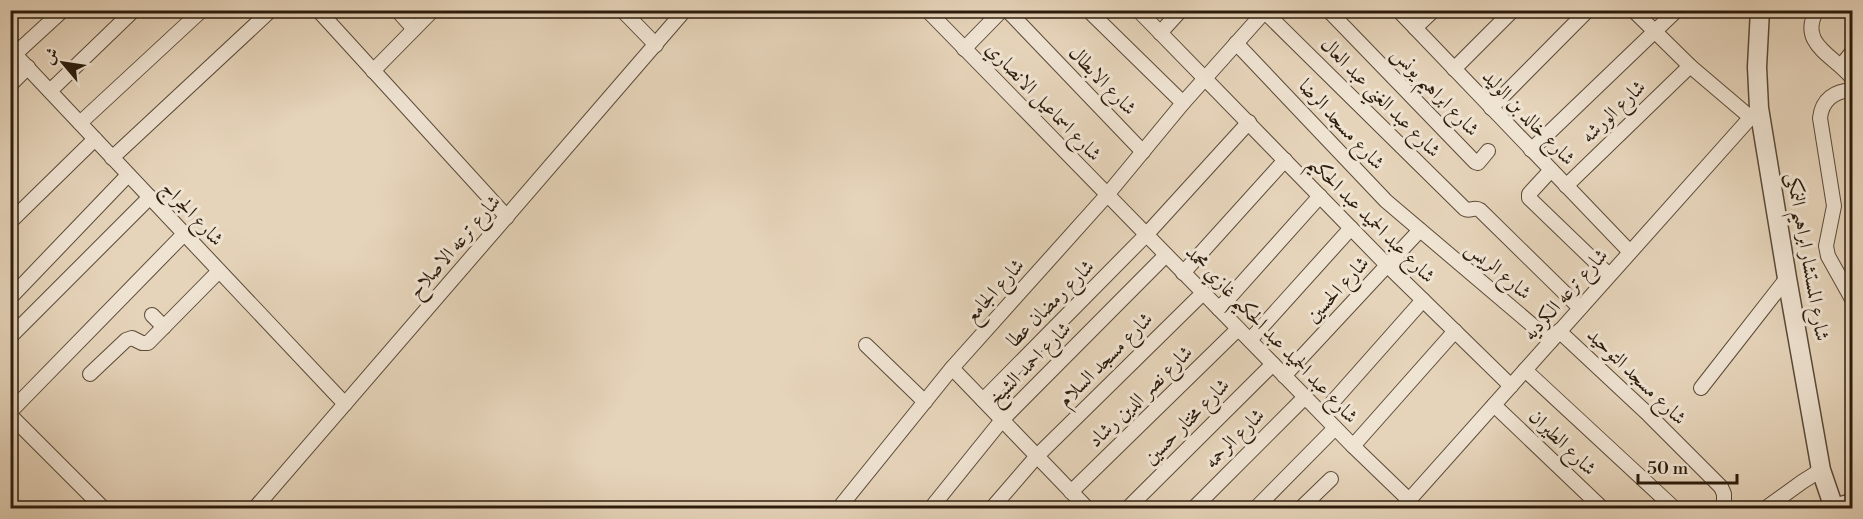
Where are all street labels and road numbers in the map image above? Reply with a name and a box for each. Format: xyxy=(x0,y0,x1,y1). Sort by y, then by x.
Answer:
street label: شارع عبد الغني عبد العال xyxy=(1311,32,1446,167)
street label: شارع اسماعيل الانصاري xyxy=(977,37,1106,170)
street label: شارع الابطال xyxy=(1060,41,1141,124)
street label: شارع ابراهيم يونس xyxy=(1382,42,1484,146)
street label: شارع خالد بن الوليد xyxy=(1473,65,1580,174)
street label: شارع مسجد الرضا xyxy=(1290,74,1389,178)
street label: شارع الورشه xyxy=(1576,75,1654,152)
street label: شارع عبد الحميد عبد الحكيم xyxy=(1298,151,1440,293)
street label: شارع المستشار ابراهيم النمكى xyxy=(1774,171,1834,344)
street label: شارع الجراج xyxy=(153,176,229,255)
street label: شارع ترعه الاصلاح xyxy=(403,190,510,306)
street label: شارع الريس xyxy=(1457,236,1536,309)
street label: شارع عبد الحميد عبد الحكيم غازي محمد xyxy=(1175,241,1363,434)
street label: شارع ترعه الكرديه xyxy=(1518,244,1617,349)
street label: شارع الحسين xyxy=(1301,251,1378,331)
street label: شارع الجامع xyxy=(960,254,1033,331)
street label: شارع رمضان عطا xyxy=(1002,255,1103,356)
street label: شارع مسجد السلام xyxy=(1053,307,1162,416)
street label: شارع احمد الشيخ xyxy=(983,317,1080,414)
street label: شارع مسجد التوحيد xyxy=(1578,323,1691,434)
street label: شارع نصر الدين رشاد xyxy=(1083,341,1201,456)
street label: شارع مختار حسين xyxy=(1139,374,1238,473)
street label: شارع الرحمه xyxy=(1199,403,1273,477)
street label: شارع الطيران xyxy=(1520,405,1601,484)

